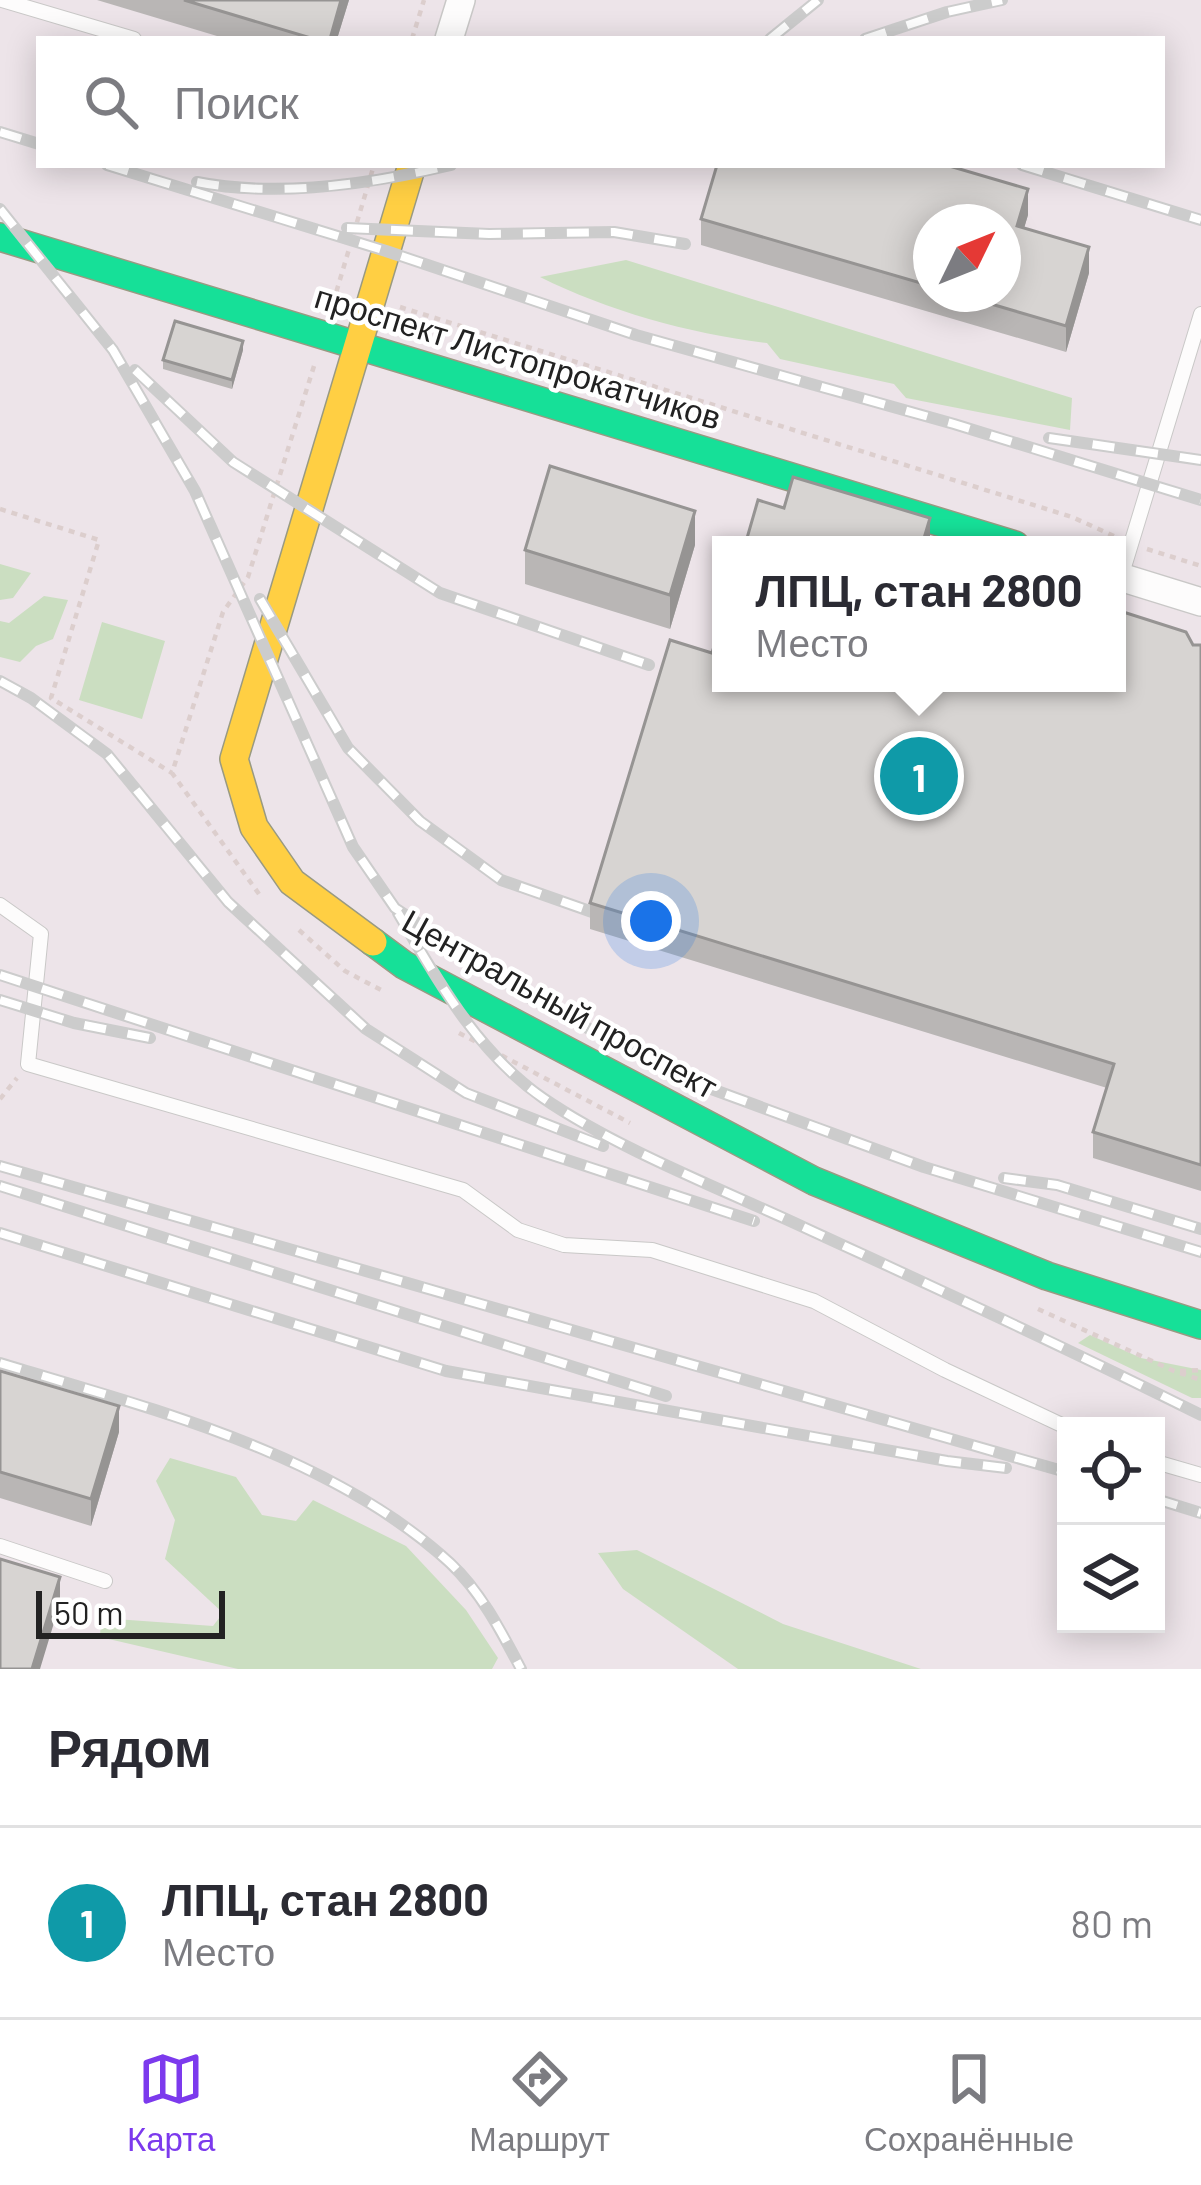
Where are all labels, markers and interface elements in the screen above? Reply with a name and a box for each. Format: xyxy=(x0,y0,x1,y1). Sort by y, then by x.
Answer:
search box xyxy=(36,36,1165,168)
icon: search xyxy=(78,69,144,135)
text: Поиск xyxy=(174,74,299,128)
north arrow xyxy=(913,204,1021,312)
street label: проспект Листопрокатчиков xyxy=(311,275,726,437)
popup xyxy=(712,536,1126,692)
text: ЛПЦ, стан 2800 xyxy=(756,562,1082,616)
text: Место xyxy=(756,618,869,665)
pin: 1 xyxy=(880,731,958,821)
your location xyxy=(621,891,681,951)
street label: Центральный проспект xyxy=(396,900,725,1106)
map controls xyxy=(1057,1417,1165,1633)
button: locate xyxy=(1057,1417,1165,1525)
button: layers xyxy=(1057,1525,1165,1633)
scale bar xyxy=(36,1585,225,1638)
text: 50 m xyxy=(54,1592,124,1632)
text: Рядом xyxy=(48,1716,212,1777)
text: ЛПЦ, стан 2800 xyxy=(162,1871,489,1925)
text: 1 xyxy=(80,1899,94,1946)
text: 80 m xyxy=(1071,1899,1153,1946)
text: Место xyxy=(162,1927,275,1974)
tab: Карта xyxy=(127,2046,215,2159)
tab: Маршрут xyxy=(469,2046,610,2159)
tab: Сохранённые xyxy=(864,2046,1074,2159)

